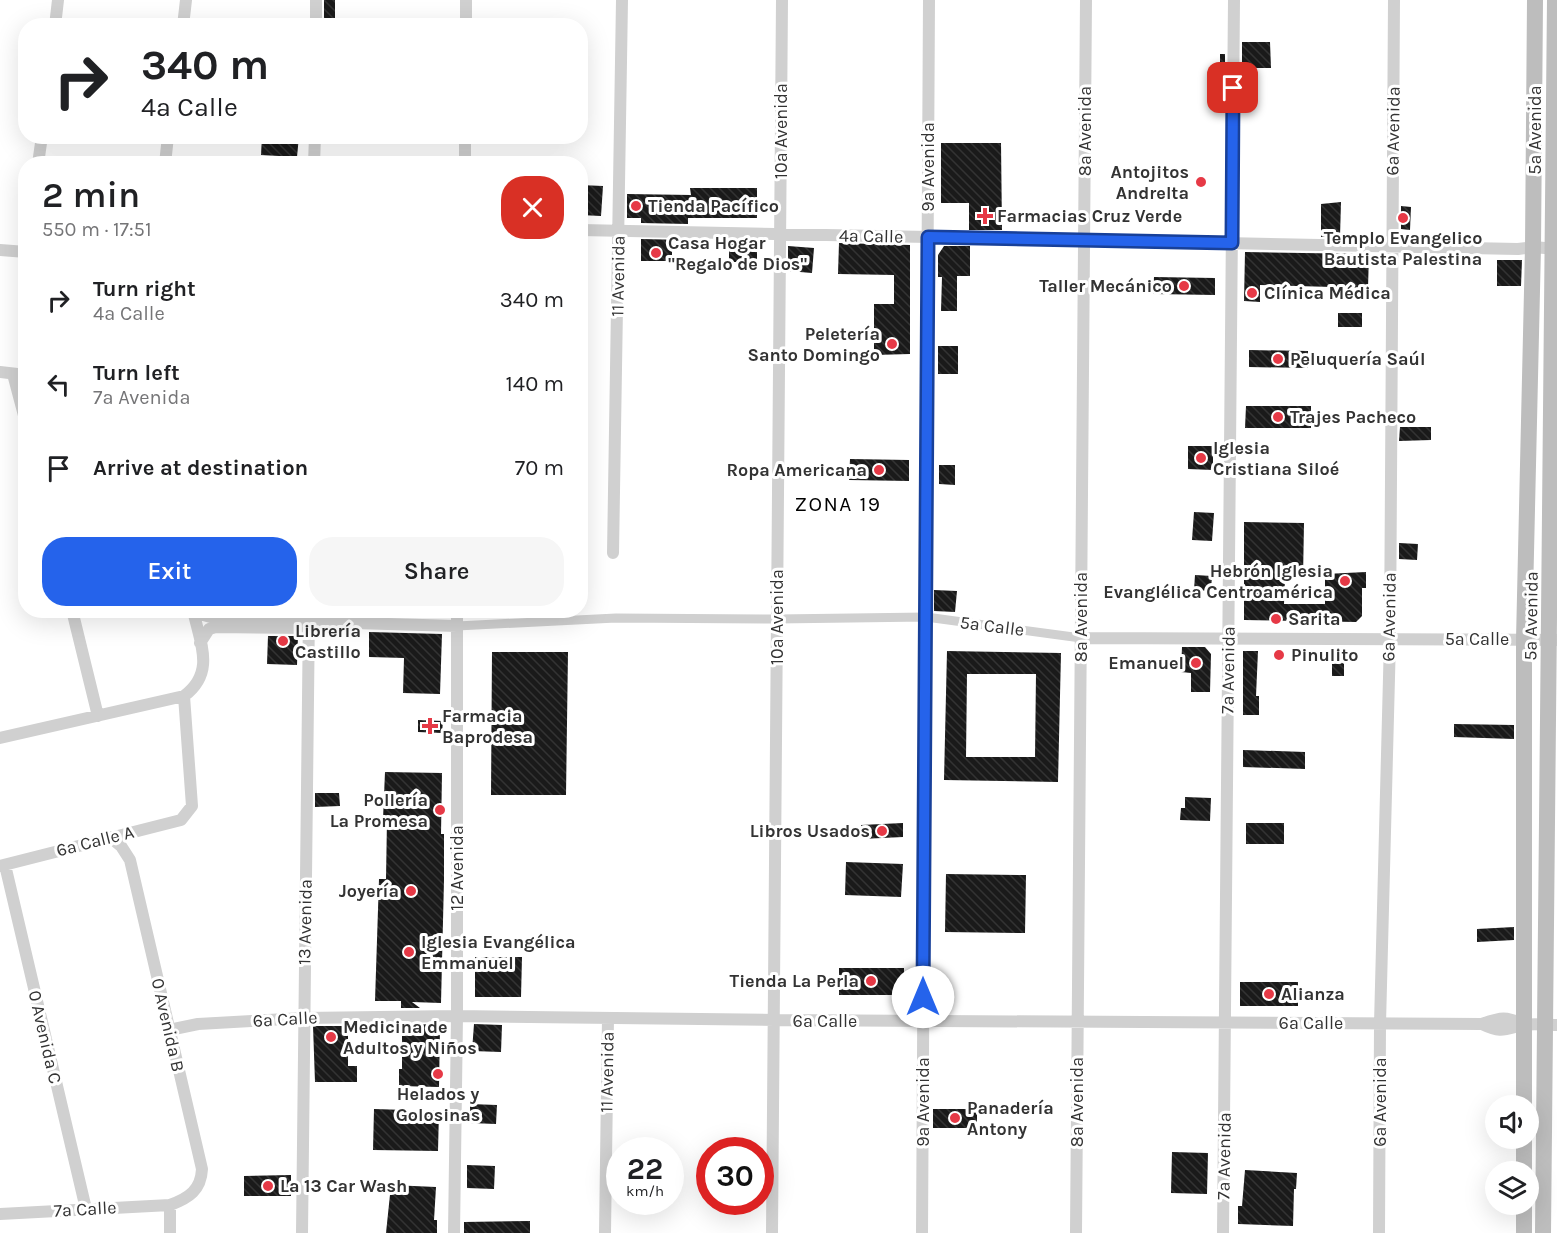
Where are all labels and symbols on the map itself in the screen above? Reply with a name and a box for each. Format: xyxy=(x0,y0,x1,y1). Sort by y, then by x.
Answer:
pin xyxy=(1207,62,1258,113)
street label: 10a Avenida xyxy=(770,83,792,179)
street label: 5a Avenida xyxy=(1524,85,1546,175)
street label: 8a Avenida xyxy=(1074,86,1096,176)
street label: 6a Avenida xyxy=(1381,86,1405,176)
street label: 9a Avenida xyxy=(917,122,939,212)
place label: Antojitos Andrelta xyxy=(1111,161,1189,204)
marker: Antojitos Andrelta xyxy=(1194,175,1208,189)
place label: Tienda Pacífico xyxy=(648,195,779,217)
marker: Tienda Pacífico xyxy=(629,199,643,213)
place label: Farmacias Cruz Verde xyxy=(997,205,1182,227)
marker: Farmacias Cruz Verde xyxy=(978,209,992,223)
marker: Templo Evangelico Bautista Palestina xyxy=(1396,211,1410,225)
street label: 4a Calle xyxy=(839,224,903,248)
place label: Templo Evangelico Bautista Palestina xyxy=(1324,227,1482,270)
place label: Casa Hogar "Regalo de Dios" xyxy=(668,232,807,275)
street label: 11 Avenida xyxy=(606,235,630,317)
marker: Casa Hogar "Regalo de Dios" xyxy=(649,246,663,260)
place label: Taller Mecánico xyxy=(1039,275,1172,297)
marker: Taller Mecánico xyxy=(1177,279,1191,293)
place label: Clínica Médica xyxy=(1264,282,1391,304)
marker: Clínica Médica xyxy=(1245,286,1259,300)
place label: Peletería Santo Domingo xyxy=(748,323,880,366)
marker: Peletería Santo Domingo xyxy=(885,337,899,351)
place label: Peluquería Saúl xyxy=(1290,348,1425,370)
marker: Peluquería Saúl xyxy=(1271,352,1285,366)
place label: Trajes Pacheco xyxy=(1290,406,1416,428)
marker: Trajes Pacheco xyxy=(1271,410,1285,424)
place label: Iglesia Cristiana Siloé xyxy=(1213,437,1339,480)
marker: Iglesia Cristiana Siloé xyxy=(1194,451,1208,465)
place label: Ropa Americana xyxy=(727,459,867,481)
marker: Ropa Americana xyxy=(872,463,886,477)
district label: ZONA 19 xyxy=(794,492,882,516)
place label: Hebrón Iglesia Evanglélica Centroamérica xyxy=(1103,560,1333,603)
street label: 10a Avenida xyxy=(766,569,788,665)
street label: 5a Avenida xyxy=(1519,571,1543,661)
street label: 8a Avenida xyxy=(1070,572,1092,662)
street label: 6a Avenida xyxy=(1377,572,1401,662)
marker: Hebrón Iglesia Evanglélica Centroamérica xyxy=(1338,574,1352,588)
place label: Sarita xyxy=(1288,608,1341,630)
street label: 5a Calle xyxy=(959,611,1025,641)
marker: Sarita xyxy=(1269,612,1283,626)
place label: Librería Castillo xyxy=(295,620,361,663)
street label: 7a Avenida xyxy=(1216,626,1240,714)
street label: 5a Calle xyxy=(1445,628,1509,650)
marker: Librería Castillo xyxy=(276,634,290,648)
place label: Pinulito xyxy=(1291,644,1359,666)
marker: Pinulito xyxy=(1272,648,1286,662)
place label: Emanuel xyxy=(1108,652,1184,674)
marker: Emanuel xyxy=(1189,656,1203,670)
place label: Farmacia Baprodesa xyxy=(442,705,533,748)
marker: Farmacia Baprodesa xyxy=(423,719,437,733)
place label: Pollería La Promesa xyxy=(330,789,428,832)
marker: Pollería La Promesa xyxy=(433,803,447,817)
place label: Libros Usados xyxy=(750,820,870,842)
street label: 6a Calle A xyxy=(54,821,136,861)
marker: Libros Usados xyxy=(875,824,889,838)
street label: 12 Avenida xyxy=(446,825,468,911)
street label: 13 Avenida xyxy=(293,879,317,965)
place label: Joyería xyxy=(339,880,399,902)
marker: Joyería xyxy=(404,884,418,898)
place label: Iglesia Evangélica Emmanuel xyxy=(421,931,576,974)
marker: Iglesia Evangélica Emmanuel xyxy=(402,945,416,959)
position arrow xyxy=(891,965,955,1029)
place label: Tienda La Perla xyxy=(730,970,859,992)
marker: Tienda La Perla xyxy=(864,974,878,988)
street label: 0 Avenida B xyxy=(147,976,189,1074)
place label: Alianza xyxy=(1281,983,1345,1005)
marker: Alianza xyxy=(1262,987,1276,1001)
street label: 0 Avenida C xyxy=(24,988,66,1086)
street label: 6a Calle xyxy=(252,1006,318,1032)
street label: 6a Calle xyxy=(793,1010,857,1032)
street label: 6a Calle xyxy=(1279,1012,1343,1034)
place label: Medicina de Adultos y Niños xyxy=(343,1016,477,1059)
marker: Medicina de Adultos y Niños xyxy=(324,1030,338,1044)
street label: 11 Avenida xyxy=(595,1031,619,1113)
street label: 9a Avenida xyxy=(912,1057,934,1147)
street label: 8a Avenida xyxy=(1066,1057,1088,1147)
street label: 6a Avenida xyxy=(1369,1057,1391,1147)
marker: Helados y Golosinas xyxy=(431,1067,445,1081)
place label: Helados y Golosinas xyxy=(396,1083,480,1126)
place label: Panadería Antony xyxy=(967,1097,1054,1140)
marker: Panadería Antony xyxy=(948,1111,962,1125)
street label: 7a Avenida xyxy=(1212,1112,1236,1200)
speed limit sign: 30 xyxy=(696,1137,774,1215)
place label: La 13 Car Wash xyxy=(280,1175,407,1197)
marker: La 13 Car Wash xyxy=(261,1179,275,1193)
street label: 7a Calle xyxy=(53,1196,117,1222)

